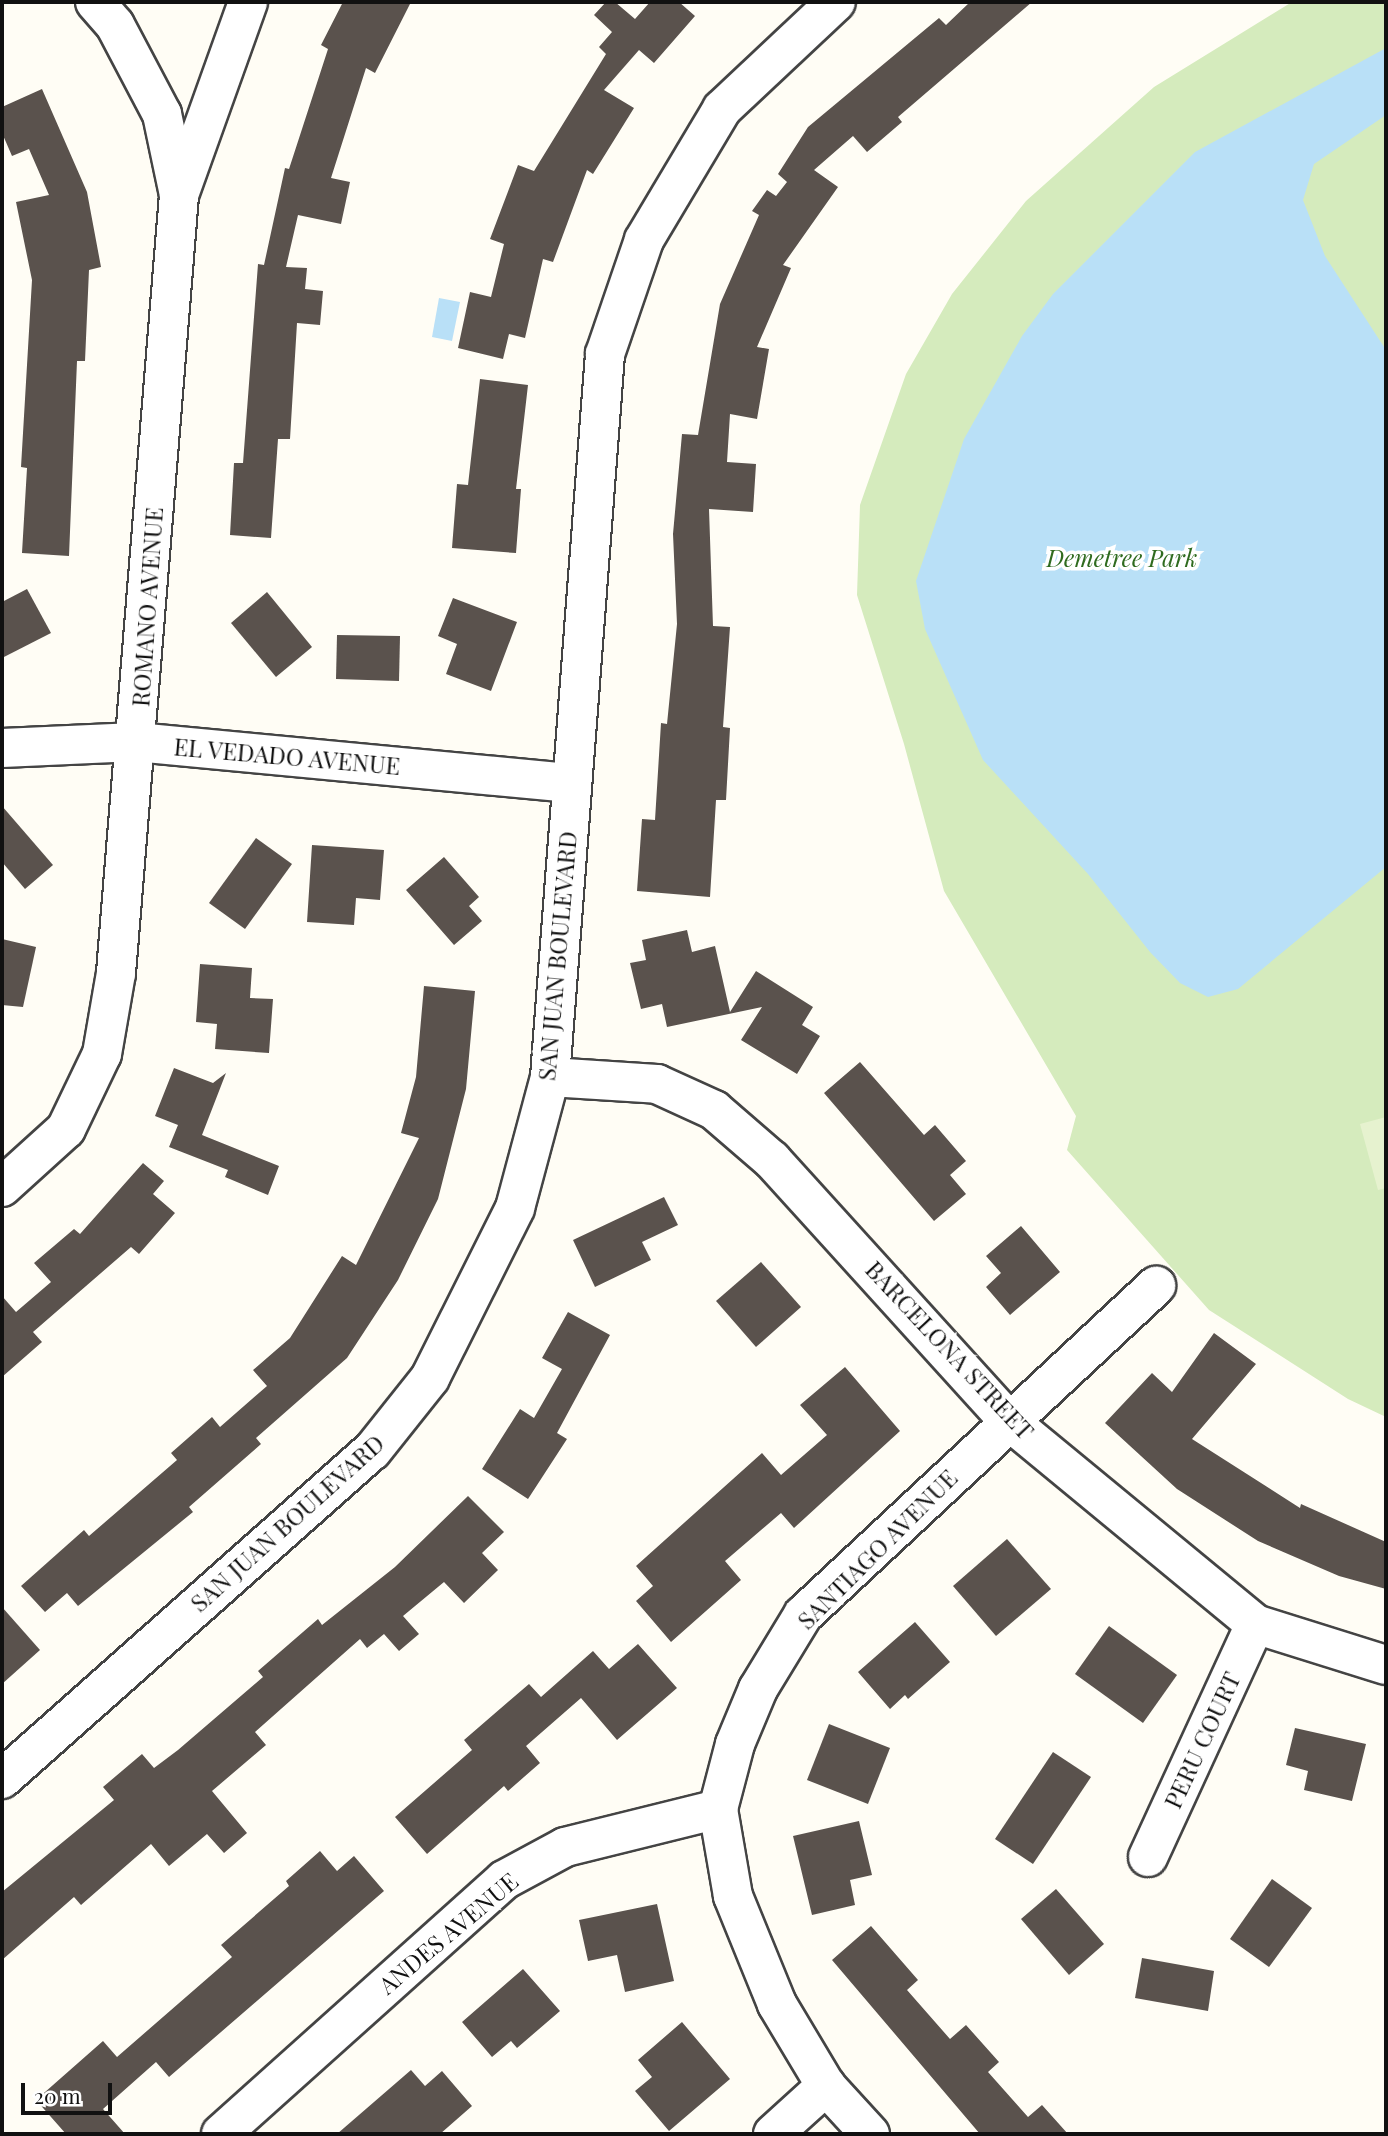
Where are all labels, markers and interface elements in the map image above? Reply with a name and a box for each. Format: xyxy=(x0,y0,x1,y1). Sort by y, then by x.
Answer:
street label: ROMANO AVENUE xyxy=(126,506,168,708)
park label: Demetree Park xyxy=(1047,544,1197,572)
street label: EL VEDADO AVENUE xyxy=(172,732,402,780)
street label: SAN JUAN BOULEVARD xyxy=(532,830,582,1082)
street label: BARCELONA STREET xyxy=(860,1255,1040,1445)
street label: SAN JUAN BOULEVARD xyxy=(184,1429,390,1617)
street label: SANTIAGO AVENUE xyxy=(791,1463,963,1635)
street label: PERU COURT xyxy=(1158,1667,1246,1813)
street label: ANDES AVENUE xyxy=(372,1866,524,2000)
scale bar xyxy=(24,2070,116,2114)
text: 20 m xyxy=(34,2081,81,2109)

